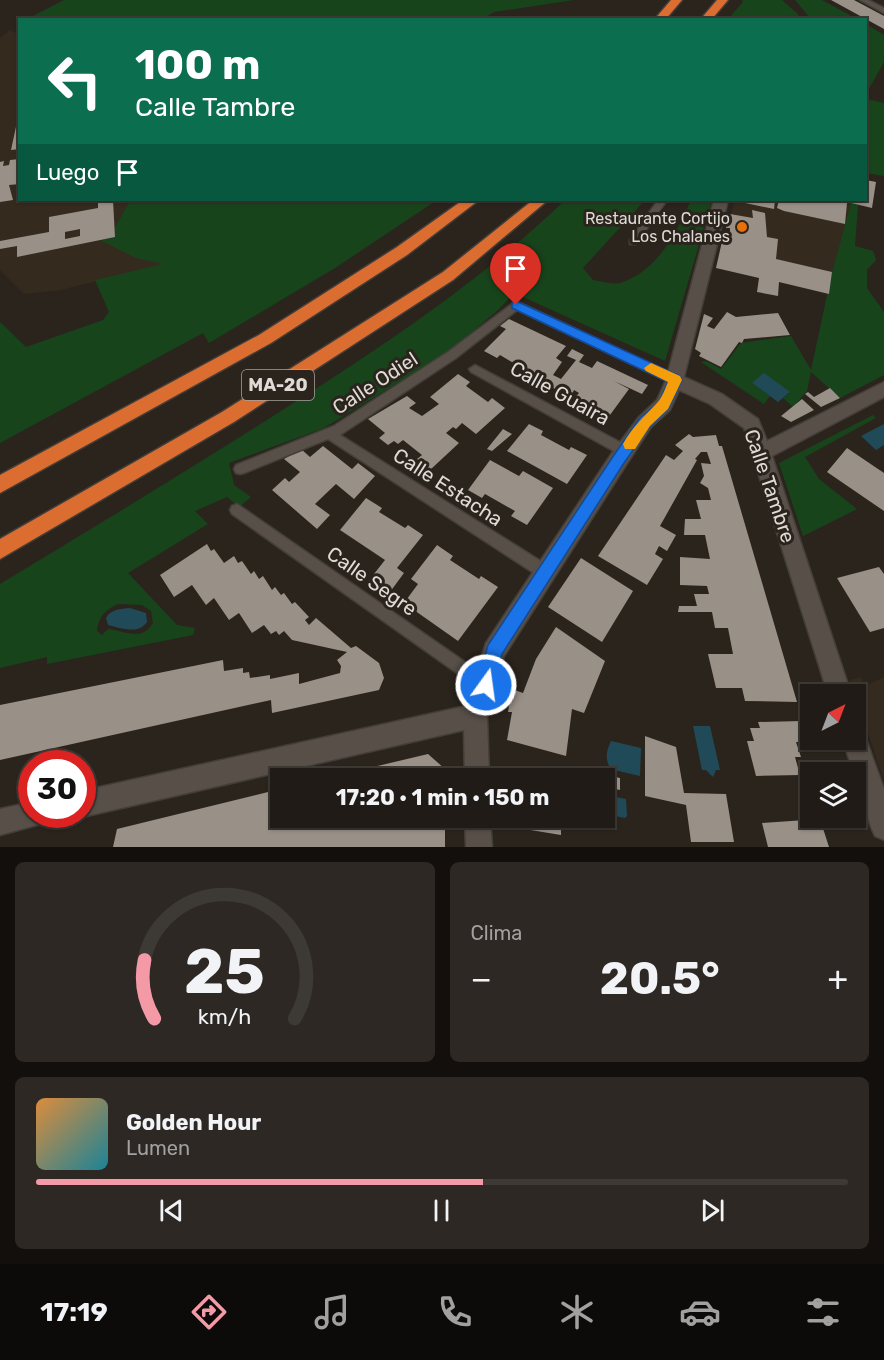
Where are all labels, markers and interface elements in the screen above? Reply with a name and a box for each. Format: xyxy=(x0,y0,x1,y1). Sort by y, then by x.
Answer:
text: 100 m xyxy=(135,40,260,90)
icon: left xyxy=(36,42,114,120)
text: Calle Tambre xyxy=(135,91,295,123)
icon: arrive xyxy=(111,156,144,189)
text: Luego xyxy=(36,159,99,186)
place label: Restaurante Cortijo Los Chalanes xyxy=(585,209,730,246)
marker: Restaurante Cortijo Los Chalanes xyxy=(735,220,749,234)
pin xyxy=(490,243,541,305)
icon: arrive xyxy=(499,252,532,285)
street label: Calle Odiel xyxy=(328,347,422,419)
street label: Calle Guaira xyxy=(506,356,614,430)
road number: MA-20 xyxy=(242,370,314,400)
street label: Calle Tambre xyxy=(739,426,801,546)
street label: Calle Estacha xyxy=(389,443,507,531)
street label: Calle Segre xyxy=(322,541,422,621)
position arrow xyxy=(454,653,518,717)
north arrow xyxy=(800,684,866,750)
map controls xyxy=(800,684,866,828)
speed limit sign: 30 xyxy=(18,750,96,828)
button: layers xyxy=(800,762,866,828)
text: 17:20 · 1 min · 150 m xyxy=(336,784,549,811)
text: Clima xyxy=(471,921,522,945)
text: 25 xyxy=(184,935,265,1009)
text: 20.5° xyxy=(600,952,720,1005)
text: − xyxy=(471,959,492,998)
text: + xyxy=(827,959,848,998)
text: km/h xyxy=(198,1004,252,1029)
text: Golden Hour xyxy=(126,1109,261,1136)
text: Lumen xyxy=(126,1136,190,1160)
icon: previous xyxy=(155,1194,188,1227)
icon: pause xyxy=(425,1194,458,1227)
icon: next xyxy=(696,1194,729,1227)
icon: directions xyxy=(188,1291,230,1333)
icon: music xyxy=(311,1291,353,1333)
icon: phone xyxy=(434,1291,476,1333)
icon: climate xyxy=(556,1291,598,1333)
icon: car xyxy=(679,1291,721,1333)
icon: filters xyxy=(802,1291,844,1333)
text: 17:19 xyxy=(40,1296,108,1328)

